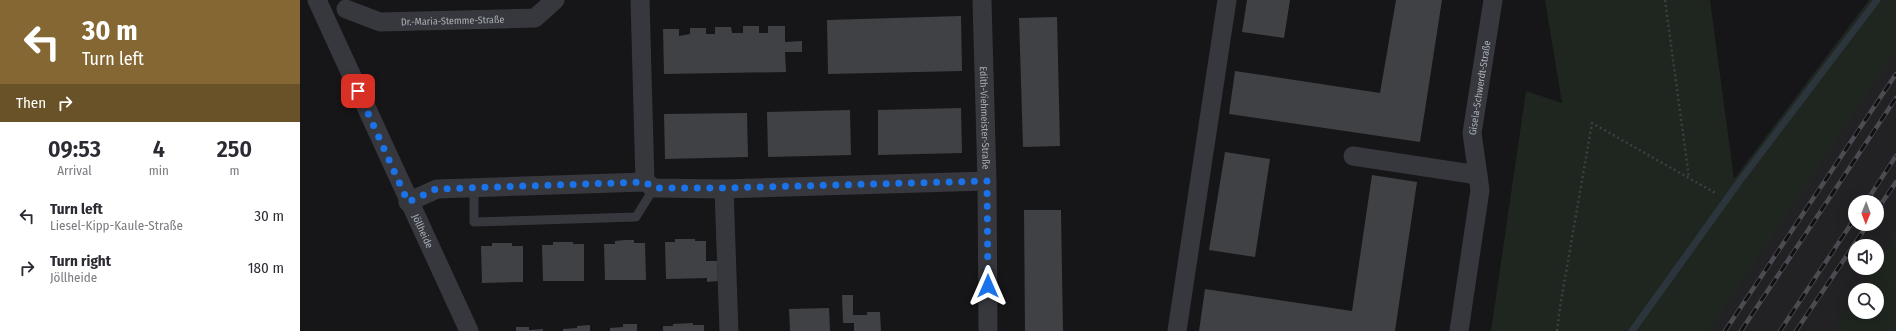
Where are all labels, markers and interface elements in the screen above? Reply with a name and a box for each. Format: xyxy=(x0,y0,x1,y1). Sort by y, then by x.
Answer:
text: 30 m xyxy=(82,14,138,47)
street label: Dr.-Maria-Stemme-Straße xyxy=(401,14,504,28)
icon: left xyxy=(16,16,68,68)
street label: Gisela-Schwerdt-Straße xyxy=(1467,40,1494,136)
text: Turn left xyxy=(82,48,144,70)
street label: Edith-Viehmeister-Straße xyxy=(977,66,992,170)
pin xyxy=(341,74,375,108)
icon: arrive xyxy=(347,80,369,102)
icon: right xyxy=(54,92,76,114)
text: Then xyxy=(16,94,46,112)
text: 09:53 xyxy=(48,135,101,163)
text: 4 xyxy=(153,135,165,163)
text: 250 xyxy=(217,135,252,163)
text: Arrival xyxy=(57,163,92,178)
text: min xyxy=(149,163,169,178)
text: m xyxy=(229,163,239,178)
north arrow xyxy=(1848,195,1884,231)
map controls xyxy=(1848,195,1884,319)
text: Turn left xyxy=(50,200,103,218)
icon: left xyxy=(16,205,38,227)
text: 30 m xyxy=(254,207,284,225)
street label: Jöllheide xyxy=(409,212,435,250)
text: Liesel-Kipp-Kaule-Straße xyxy=(50,218,183,233)
button: sound xyxy=(1848,239,1884,275)
text: Turn right xyxy=(50,252,111,270)
icon: right xyxy=(16,257,38,279)
text: 180 m xyxy=(248,259,284,277)
position arrow xyxy=(967,265,1009,307)
text: Jöllheide xyxy=(50,270,97,285)
button: search xyxy=(1848,283,1884,319)

